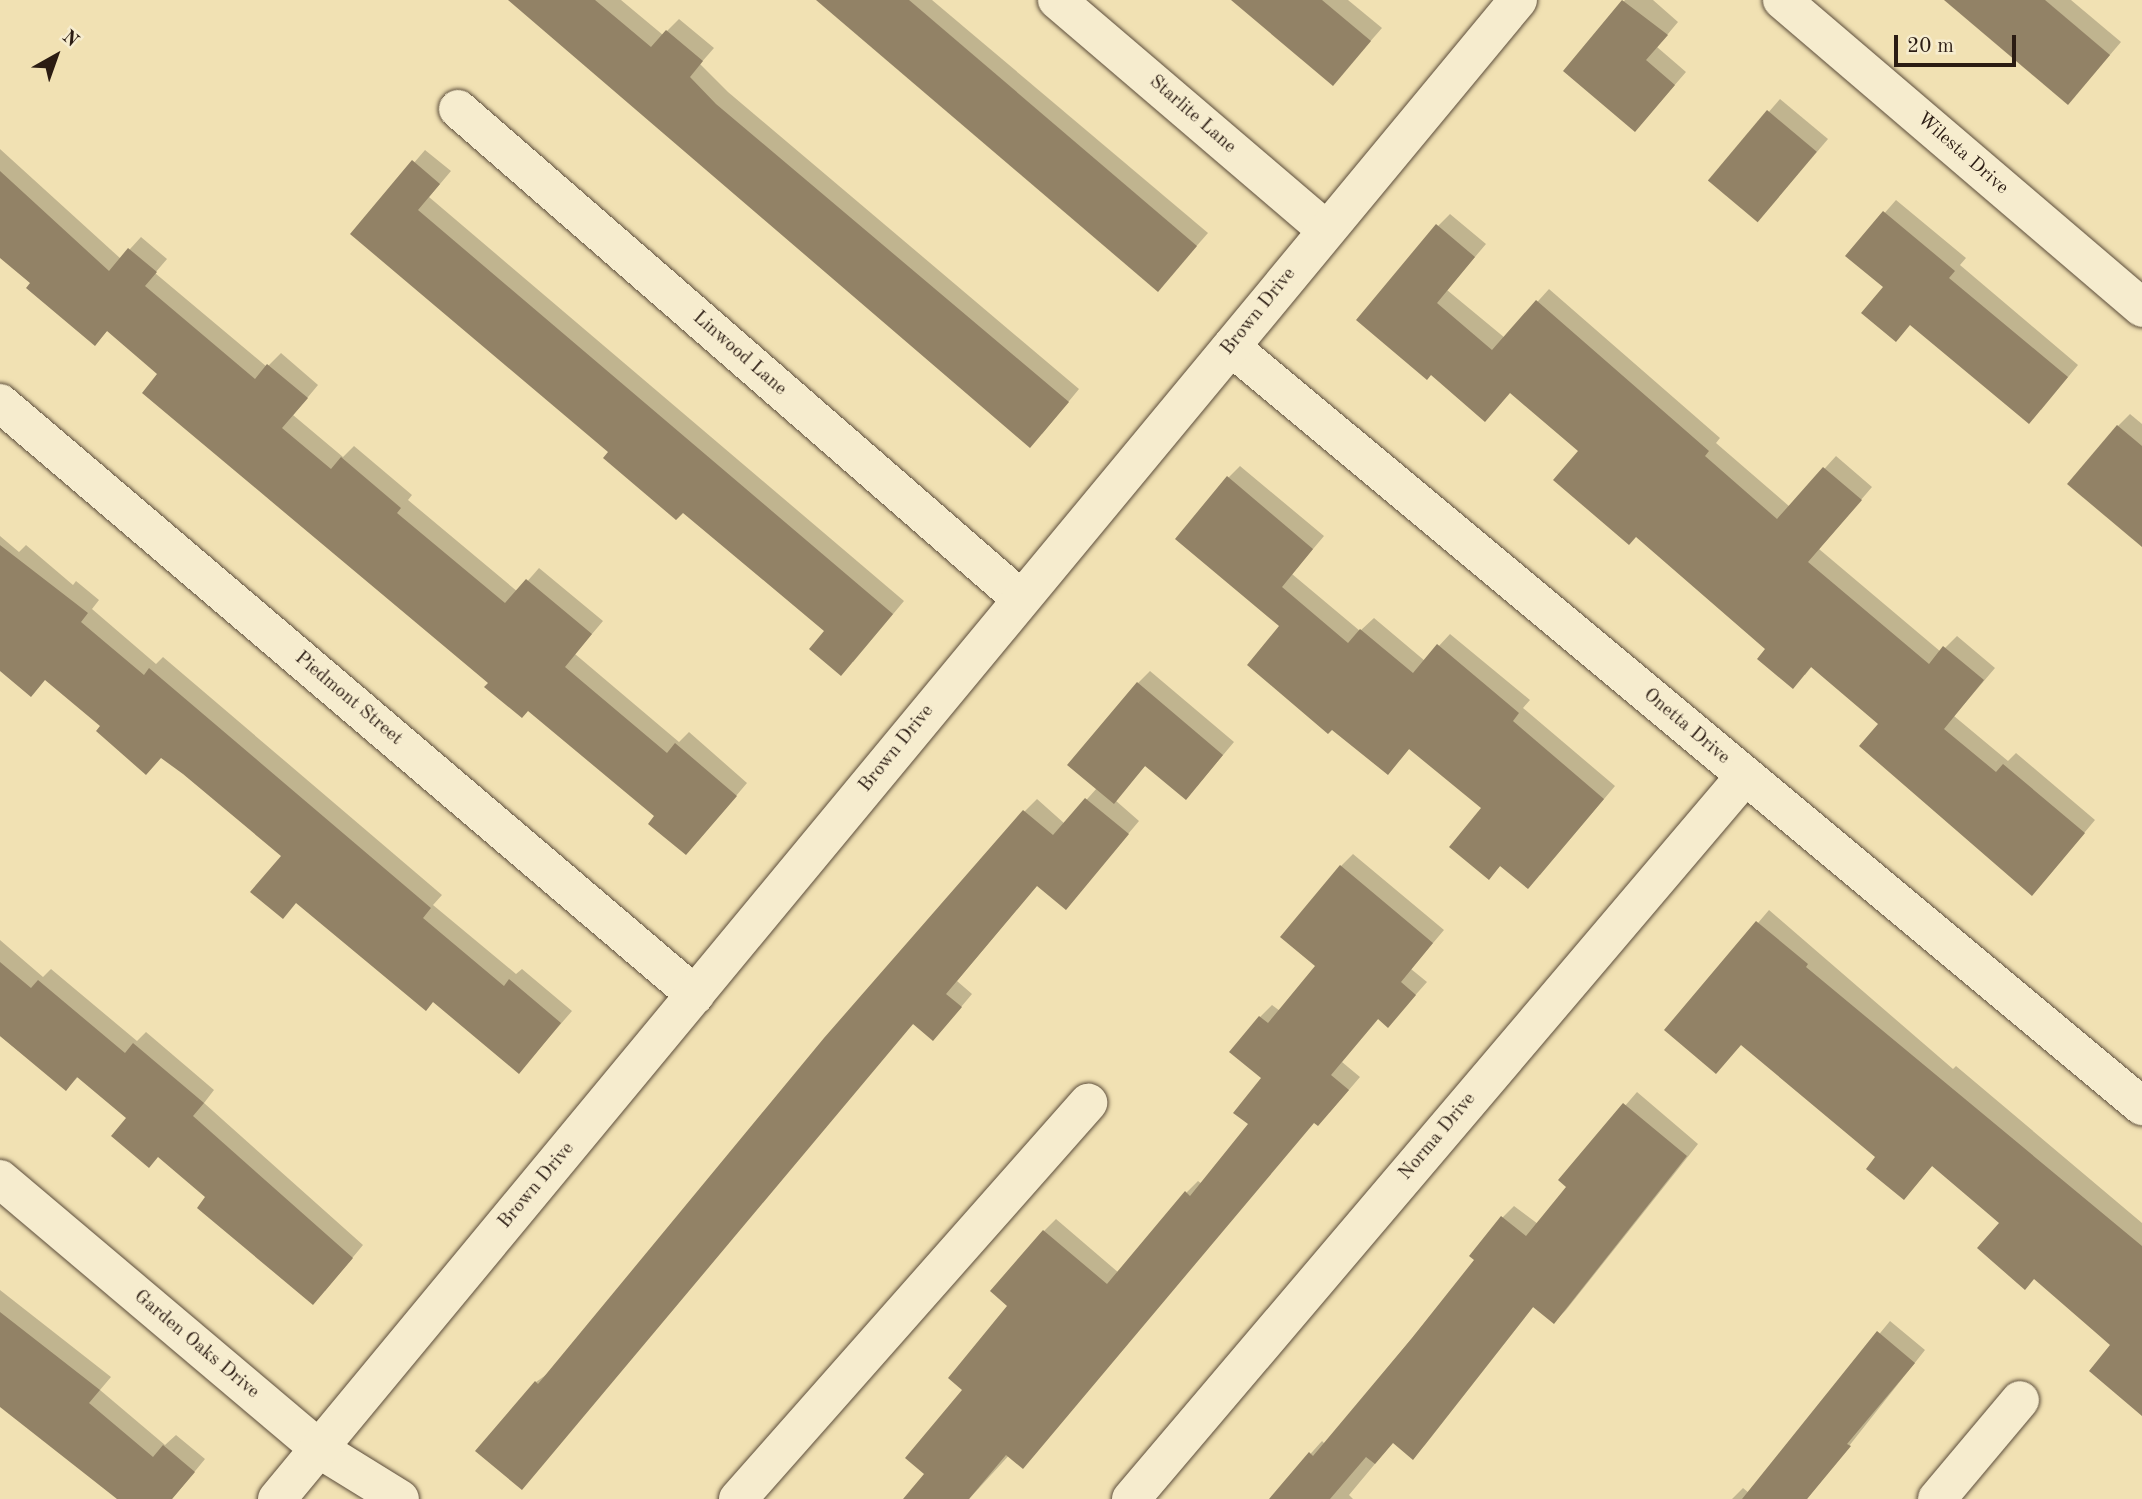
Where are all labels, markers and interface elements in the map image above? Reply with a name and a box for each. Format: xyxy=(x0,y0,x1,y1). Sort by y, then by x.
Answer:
north arrow xyxy=(21,21,91,91)
scale bar xyxy=(1897,21,2020,65)
text: N xyxy=(58,28,81,51)
text: 20 m xyxy=(1907,36,1954,57)
street label: Starlite Lane xyxy=(1144,71,1240,159)
street label: Wilesta Drive xyxy=(1912,108,2012,200)
street label: Brown Drive xyxy=(1217,264,1301,360)
street label: Linwood Lane xyxy=(687,307,791,401)
street label: Piedmont Street xyxy=(289,647,407,751)
street label: Onetta Drive xyxy=(1638,684,1734,770)
street label: Brown Drive xyxy=(855,701,939,797)
street label: Norma Drive xyxy=(1395,1089,1481,1185)
street label: Brown Drive xyxy=(494,1138,580,1234)
street label: Garden Oaks Drive xyxy=(129,1286,263,1404)

